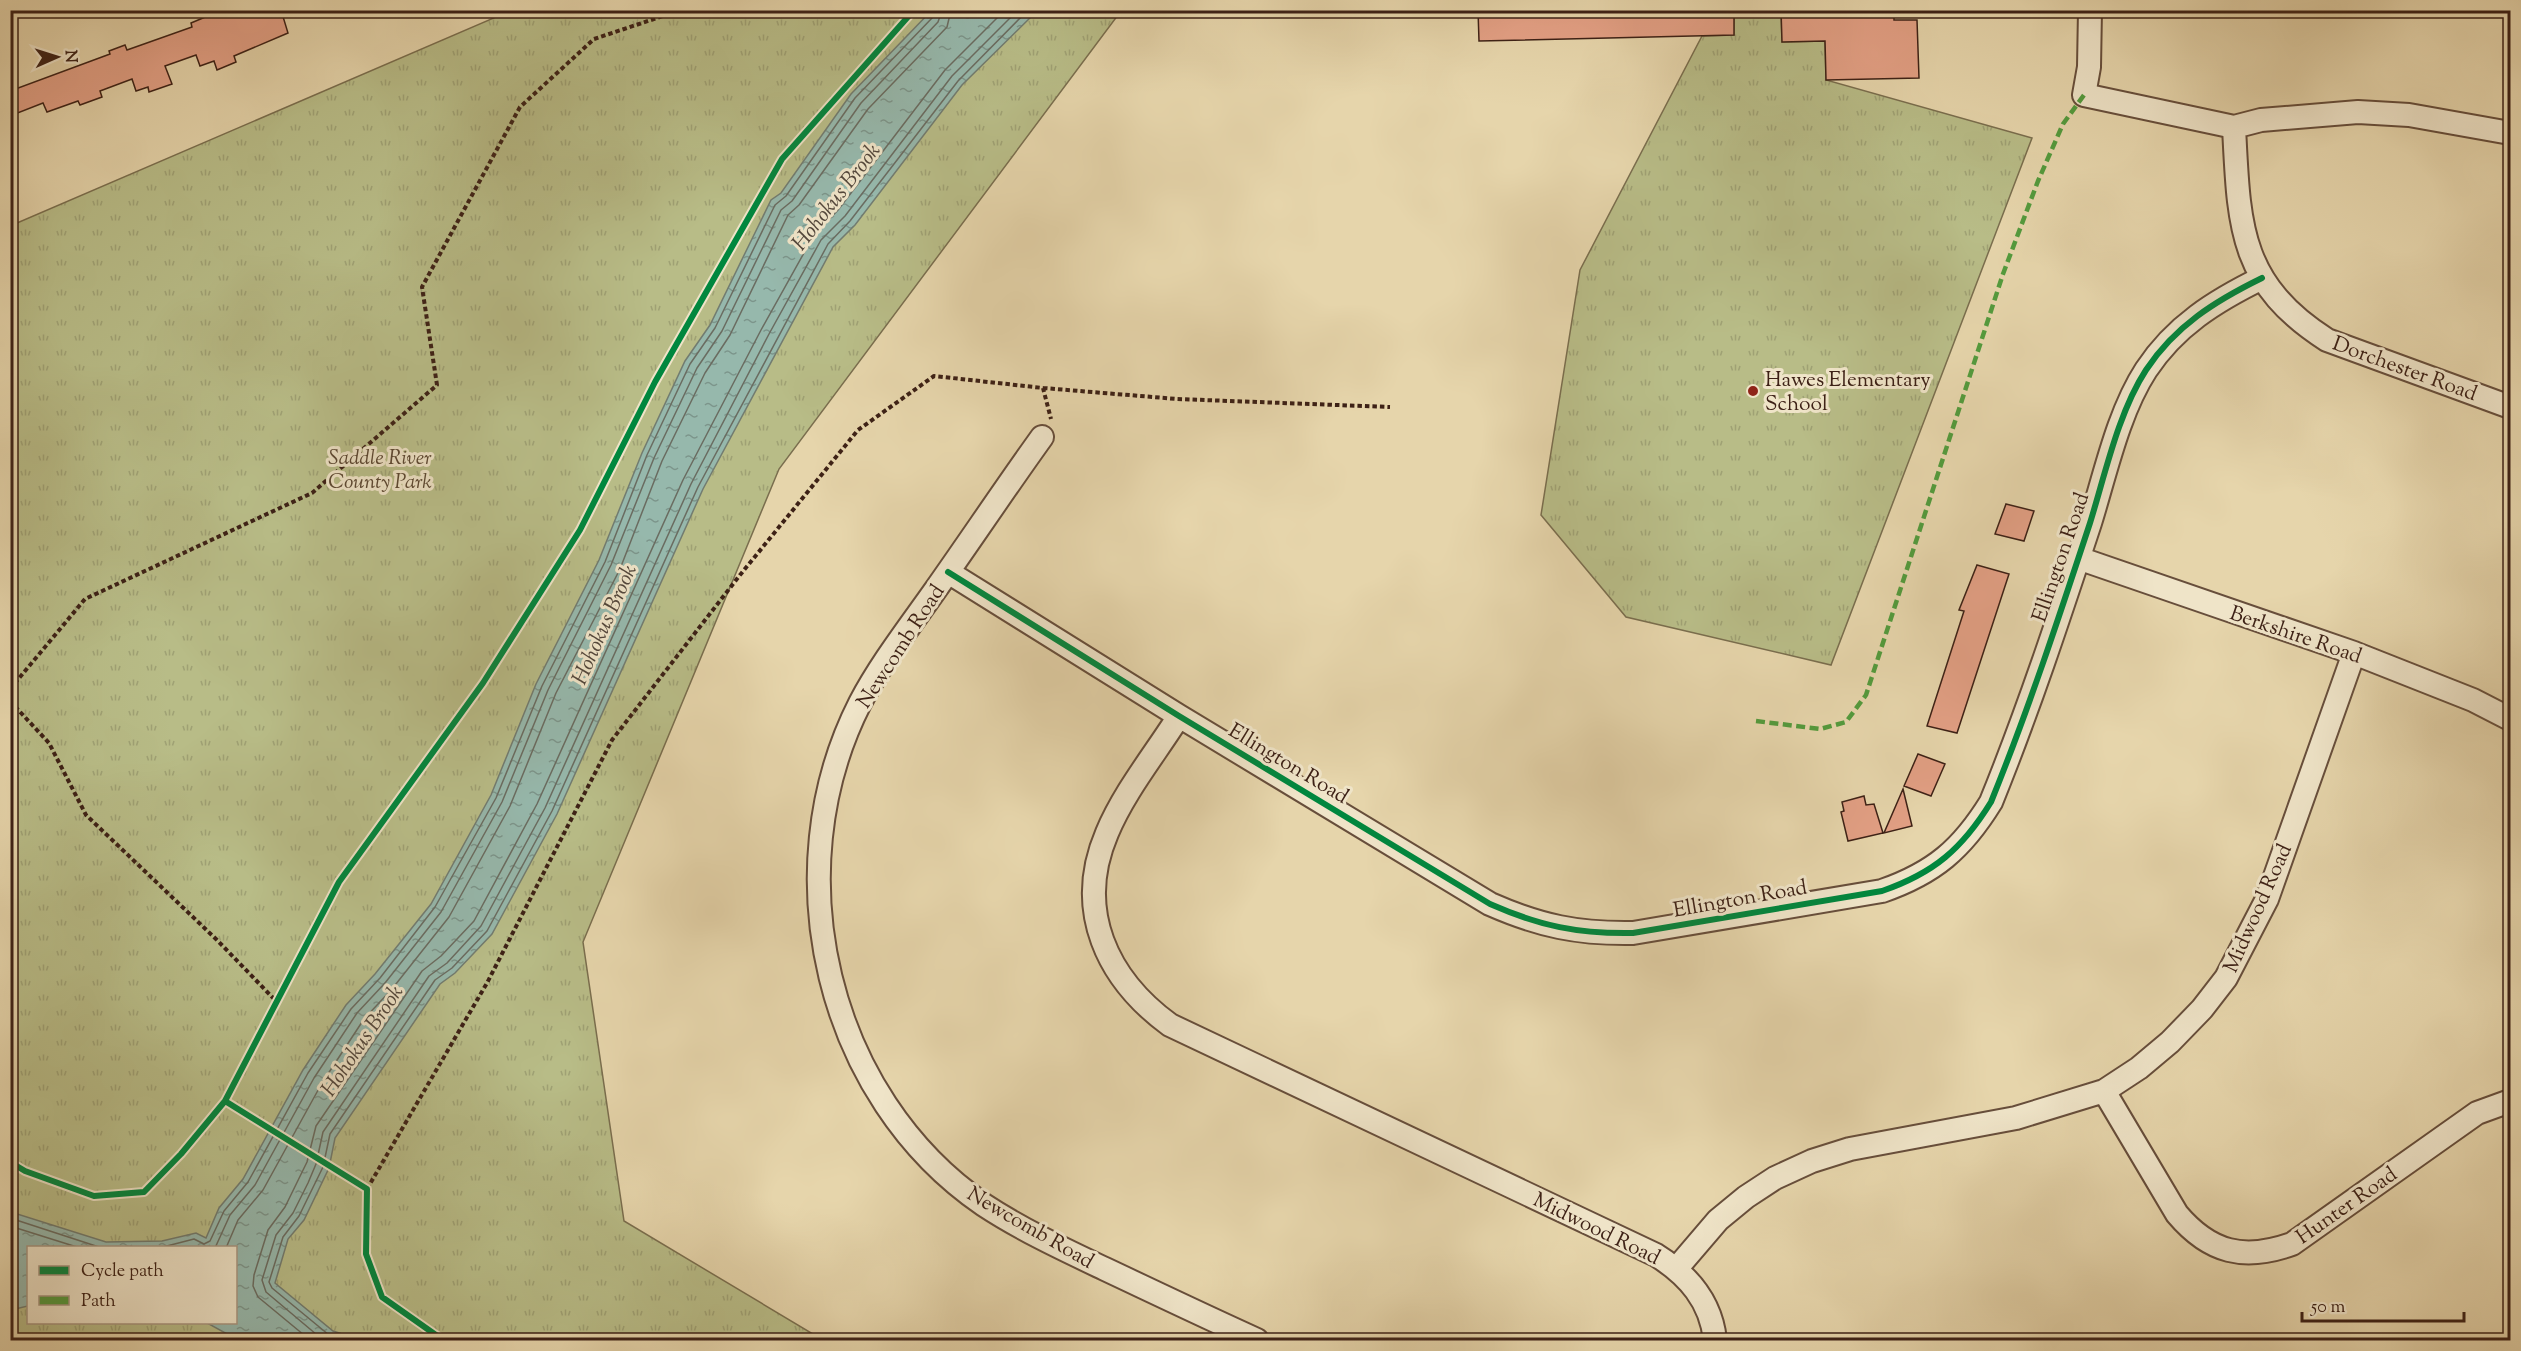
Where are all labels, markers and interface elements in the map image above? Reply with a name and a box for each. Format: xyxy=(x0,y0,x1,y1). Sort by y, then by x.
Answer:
north arrow xyxy=(27,27,87,87)
text: N xyxy=(58,49,81,64)
water label: Hohokus Brook xyxy=(785,137,890,258)
street label: Dorchester Road xyxy=(2328,330,2481,410)
place label: Hawes Elementary School xyxy=(1765,366,1931,420)
marker: Hawes Elementary School xyxy=(1746,384,1760,398)
park label: Saddle River County Park xyxy=(328,444,432,498)
street label: Ellington Road xyxy=(2026,489,2098,627)
water label: Hohokus Brook xyxy=(565,560,647,691)
street label: Newcomb Road xyxy=(850,579,953,715)
street label: Berkshire Road xyxy=(2225,599,2366,673)
street label: Ellington Road xyxy=(1222,717,1354,813)
street label: Midwood Road xyxy=(2217,839,2301,978)
street label: Ellington Road xyxy=(1671,873,1810,927)
water label: Hohokus Brook xyxy=(314,979,413,1104)
street label: Hunter Road xyxy=(2290,1161,2404,1253)
street label: Newcomb Road xyxy=(961,1180,1099,1277)
street label: Midwood Road xyxy=(1527,1186,1665,1274)
legend xyxy=(27,1246,237,1324)
text: Cycle path xyxy=(81,1259,164,1285)
scale bar xyxy=(2302,1285,2464,1323)
text: Path xyxy=(81,1289,116,1315)
text: 50 m xyxy=(2310,1295,2346,1321)

